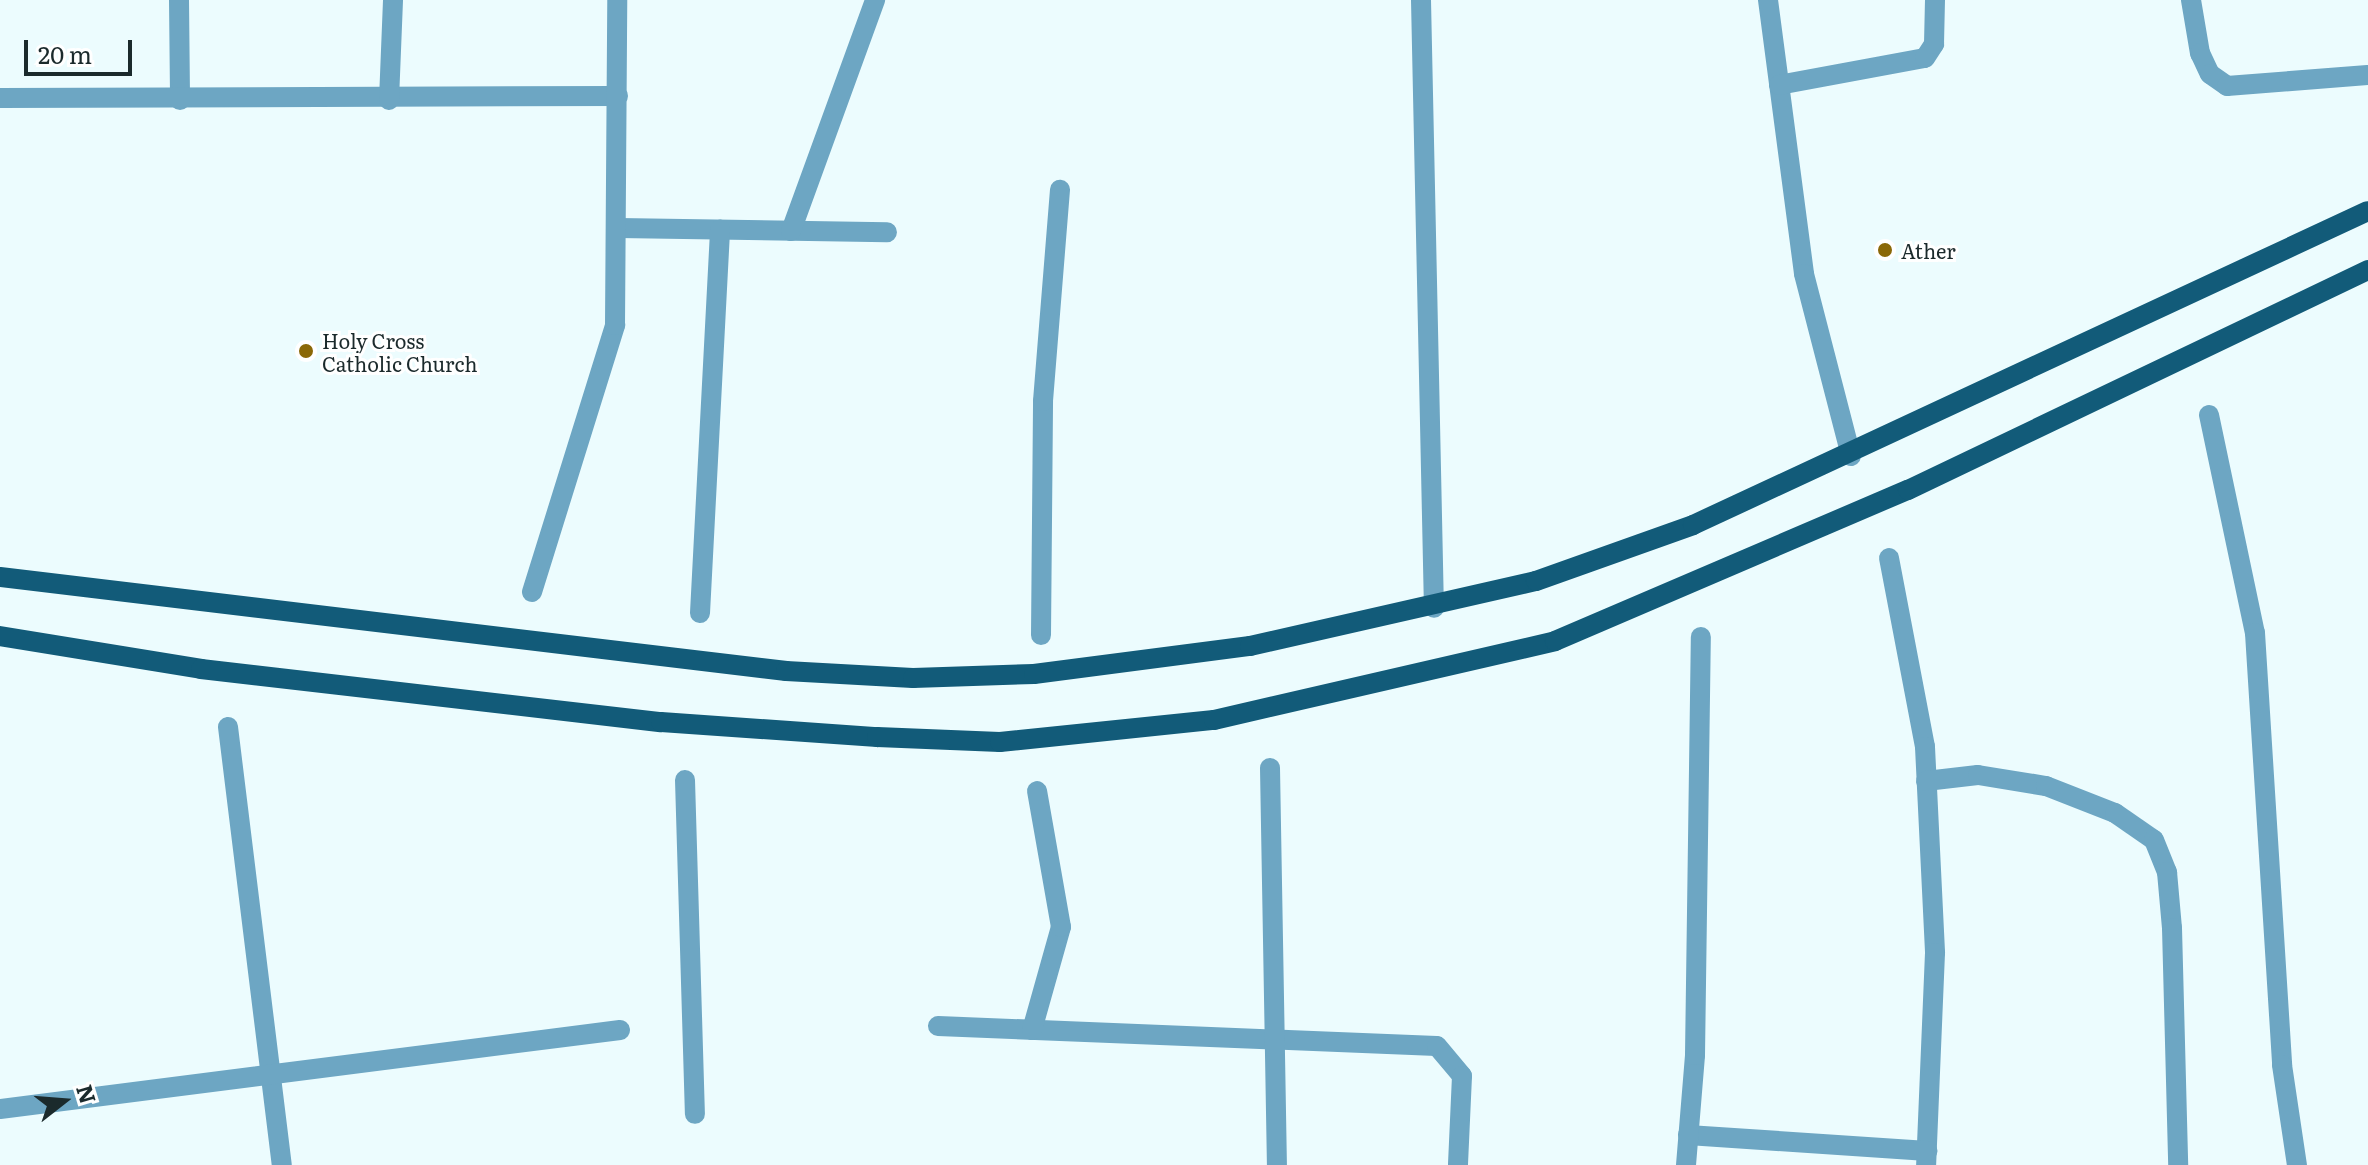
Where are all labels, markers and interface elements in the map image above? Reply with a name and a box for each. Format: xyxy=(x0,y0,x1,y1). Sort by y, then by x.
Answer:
scale bar xyxy=(28,24,136,74)
text: 20 m xyxy=(38,36,92,71)
place label: Ather xyxy=(1901,238,1956,262)
marker: Ather xyxy=(1876,241,1894,259)
place label: Holy Cross Catholic Church xyxy=(322,328,477,375)
marker: Holy Cross Catholic Church xyxy=(297,342,315,360)
north arrow xyxy=(24,1061,104,1141)
text: N xyxy=(69,1080,106,1107)

